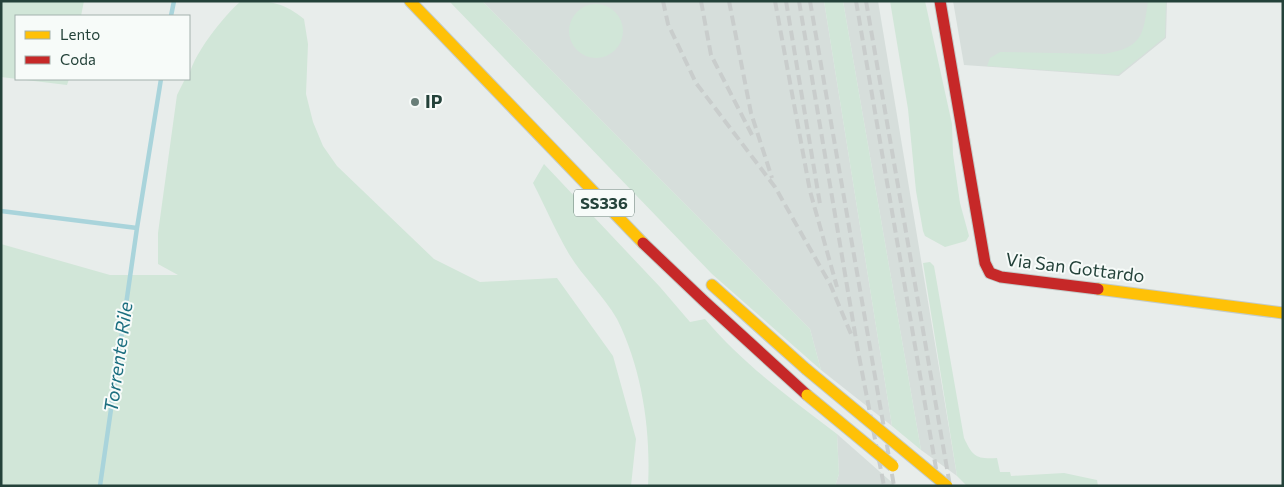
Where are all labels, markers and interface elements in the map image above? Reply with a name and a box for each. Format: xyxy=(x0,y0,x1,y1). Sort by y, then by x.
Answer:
legend xyxy=(15,15,190,80)
text: Lento xyxy=(60,25,100,43)
text: Coda xyxy=(60,50,96,68)
place label: IP xyxy=(425,90,443,112)
marker: IP xyxy=(409,96,421,108)
road number: SS336 xyxy=(574,190,634,217)
street label: Via San Gottardo xyxy=(1004,248,1146,286)
water label: Torrente Rile xyxy=(98,300,137,414)

